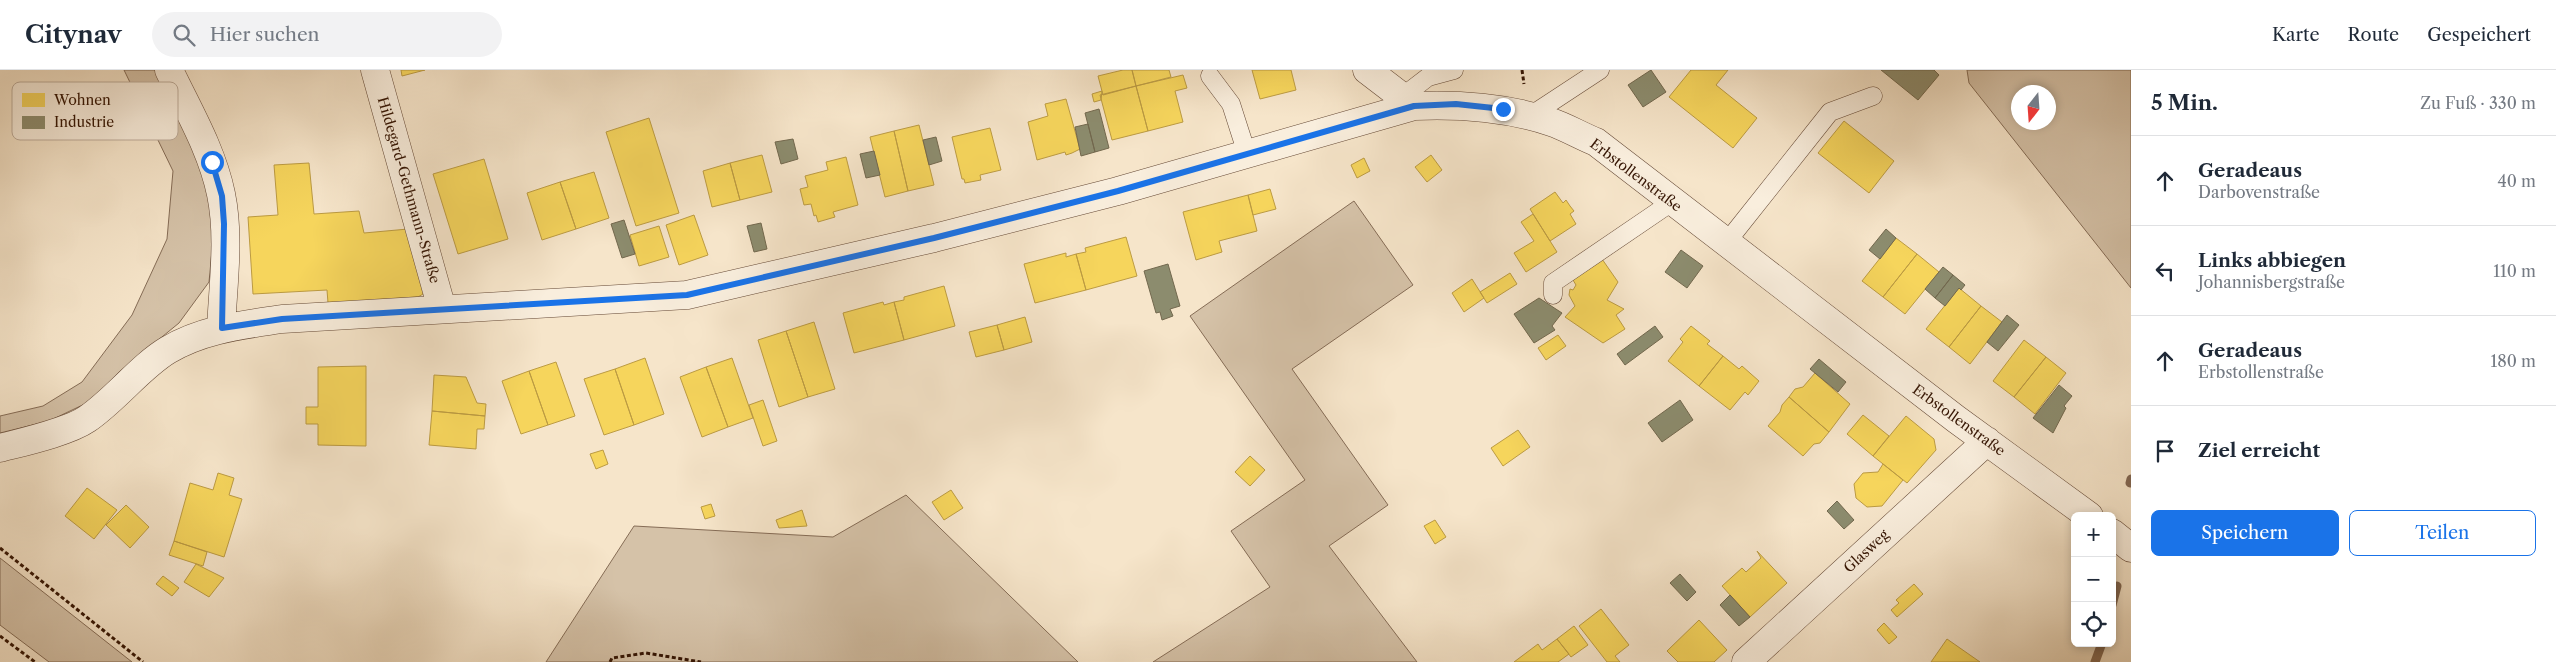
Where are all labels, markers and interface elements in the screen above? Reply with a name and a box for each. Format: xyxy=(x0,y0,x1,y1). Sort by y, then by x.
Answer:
search box xyxy=(152,12,502,57)
text: Citynav xyxy=(25,20,122,49)
icon: search xyxy=(170,21,198,49)
text: Hier suchen xyxy=(210,23,320,46)
text: Karte xyxy=(2272,24,2320,46)
text: Route xyxy=(2348,24,2399,46)
text: Gespeichert xyxy=(2427,24,2531,46)
legend xyxy=(12,82,178,140)
north arrow xyxy=(2011,85,2056,130)
text: 5 Min. xyxy=(2151,90,2218,115)
text: Wohnen xyxy=(53,91,111,109)
text: Zu Fuß · 330 m xyxy=(2420,93,2536,113)
street label: Hildegard-Gethmann-Straße xyxy=(374,95,444,286)
route end xyxy=(1492,98,1515,121)
text: Industrie xyxy=(54,113,114,131)
street label: Erbstollenstraße xyxy=(1587,135,1686,215)
route start xyxy=(201,151,224,174)
text: Geradeaus xyxy=(2198,159,2302,182)
icon: ahead xyxy=(2151,167,2179,195)
text: 40 m xyxy=(2497,171,2536,191)
text: Darbovenstraße xyxy=(2198,182,2320,202)
text: Links abbiegen xyxy=(2198,249,2346,272)
icon: left xyxy=(2151,257,2179,285)
text: 110 m xyxy=(2493,261,2536,281)
text: Johannisbergstraße xyxy=(2198,272,2345,292)
text: Geradeaus xyxy=(2198,339,2302,362)
icon: ahead xyxy=(2151,347,2179,375)
text: 180 m xyxy=(2490,351,2536,371)
text: Erbstollenstraße xyxy=(2198,362,2324,382)
street label: Erbstollenstraße xyxy=(1909,380,2009,460)
icon: arrive xyxy=(2151,437,2179,465)
text: Ziel erreicht xyxy=(2198,439,2320,462)
button: Speichern xyxy=(2151,510,2339,556)
button: Teilen xyxy=(2349,510,2536,556)
map controls xyxy=(2071,512,2116,647)
button: + xyxy=(2071,512,2116,557)
street label: Glasweg xyxy=(1840,525,1893,576)
button: − xyxy=(2071,557,2116,602)
button: locate xyxy=(2071,602,2116,647)

